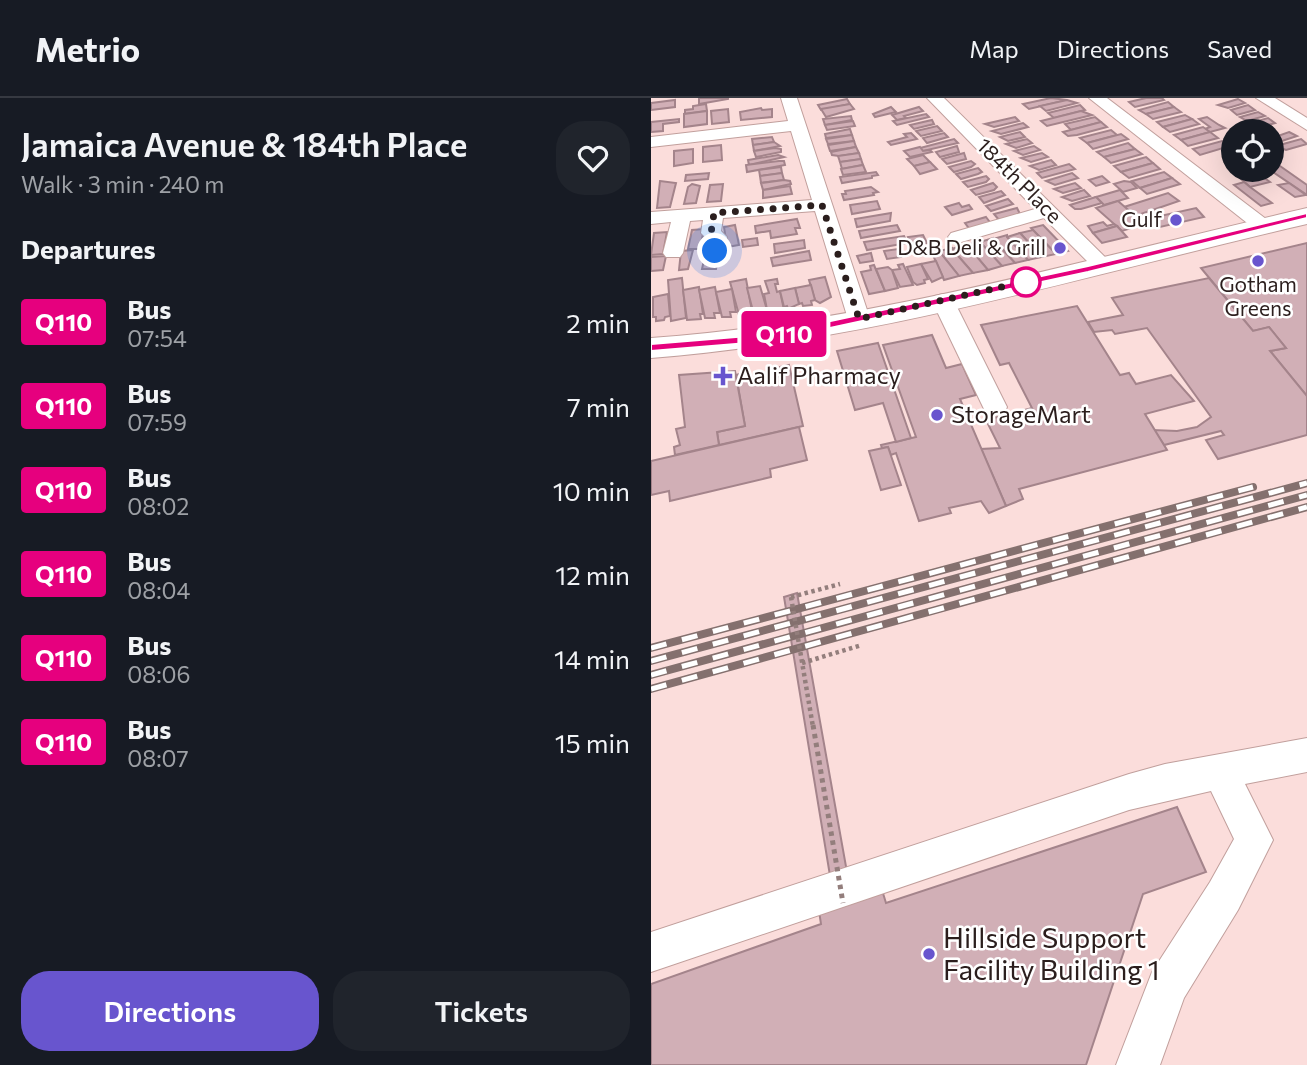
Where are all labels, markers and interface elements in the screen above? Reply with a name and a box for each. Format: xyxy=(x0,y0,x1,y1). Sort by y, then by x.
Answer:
text: Metrio xyxy=(35,28,140,69)
text: Map xyxy=(969,34,1019,63)
text: Directions xyxy=(1057,34,1169,63)
text: Saved xyxy=(1207,34,1272,63)
map controls xyxy=(1221,119,1284,182)
button: locate xyxy=(1221,119,1284,182)
button: heart xyxy=(556,121,630,195)
text: Jamaica Avenue & 184th Place xyxy=(21,123,467,164)
street label: 184th Place xyxy=(972,132,1068,228)
text: Walk · 3 min · 240 m xyxy=(21,170,224,198)
place label: Gulf xyxy=(1121,206,1163,231)
marker: Gulf xyxy=(1168,212,1184,228)
text: Departures xyxy=(21,233,156,264)
your location xyxy=(697,233,732,268)
place label: D&B Deli & Grill xyxy=(897,234,1046,259)
marker: D&B Deli & Grill xyxy=(1052,240,1068,256)
marker: Gotham Greens xyxy=(1250,253,1266,269)
unlabelled marker xyxy=(1011,267,1041,297)
place label: Gotham Greens xyxy=(1219,271,1297,320)
text: Bus xyxy=(127,293,171,324)
text: Q110 xyxy=(35,307,92,336)
text: 2 min xyxy=(566,307,630,338)
line badge: Q110 xyxy=(735,311,833,357)
text: Q110 xyxy=(755,319,813,348)
text: 07:54 xyxy=(127,324,187,352)
place label: Aalif Pharmacy xyxy=(737,360,901,389)
marker: Aalif Pharmacy xyxy=(715,368,731,384)
text: Bus xyxy=(127,377,171,408)
text: Q110 xyxy=(35,391,92,420)
text: 7 min xyxy=(567,391,630,422)
place label: StorageMart xyxy=(951,399,1091,428)
marker: StorageMart xyxy=(929,407,945,423)
text: 07:59 xyxy=(127,408,187,436)
text: Bus xyxy=(127,461,171,492)
text: Q110 xyxy=(35,475,92,504)
text: 10 min xyxy=(553,475,630,506)
text: 08:02 xyxy=(127,492,189,520)
text: Bus xyxy=(127,545,171,576)
text: Q110 xyxy=(35,559,92,588)
text: 12 min xyxy=(555,559,630,590)
text: 08:04 xyxy=(127,576,190,604)
text: Bus xyxy=(127,629,171,660)
text: Q110 xyxy=(35,643,92,672)
text: 14 min xyxy=(554,643,630,674)
text: 08:06 xyxy=(127,660,191,688)
text: Bus xyxy=(127,713,171,744)
text: Q110 xyxy=(35,727,92,756)
text: 15 min xyxy=(555,727,630,758)
text: 08:07 xyxy=(127,744,189,772)
place label: Hillside Support Facility Building 1 xyxy=(943,920,1160,986)
marker: Hillside Support Facility Building 1 xyxy=(921,946,937,962)
button: Directions xyxy=(21,971,319,1051)
button: Tickets xyxy=(333,971,630,1051)

